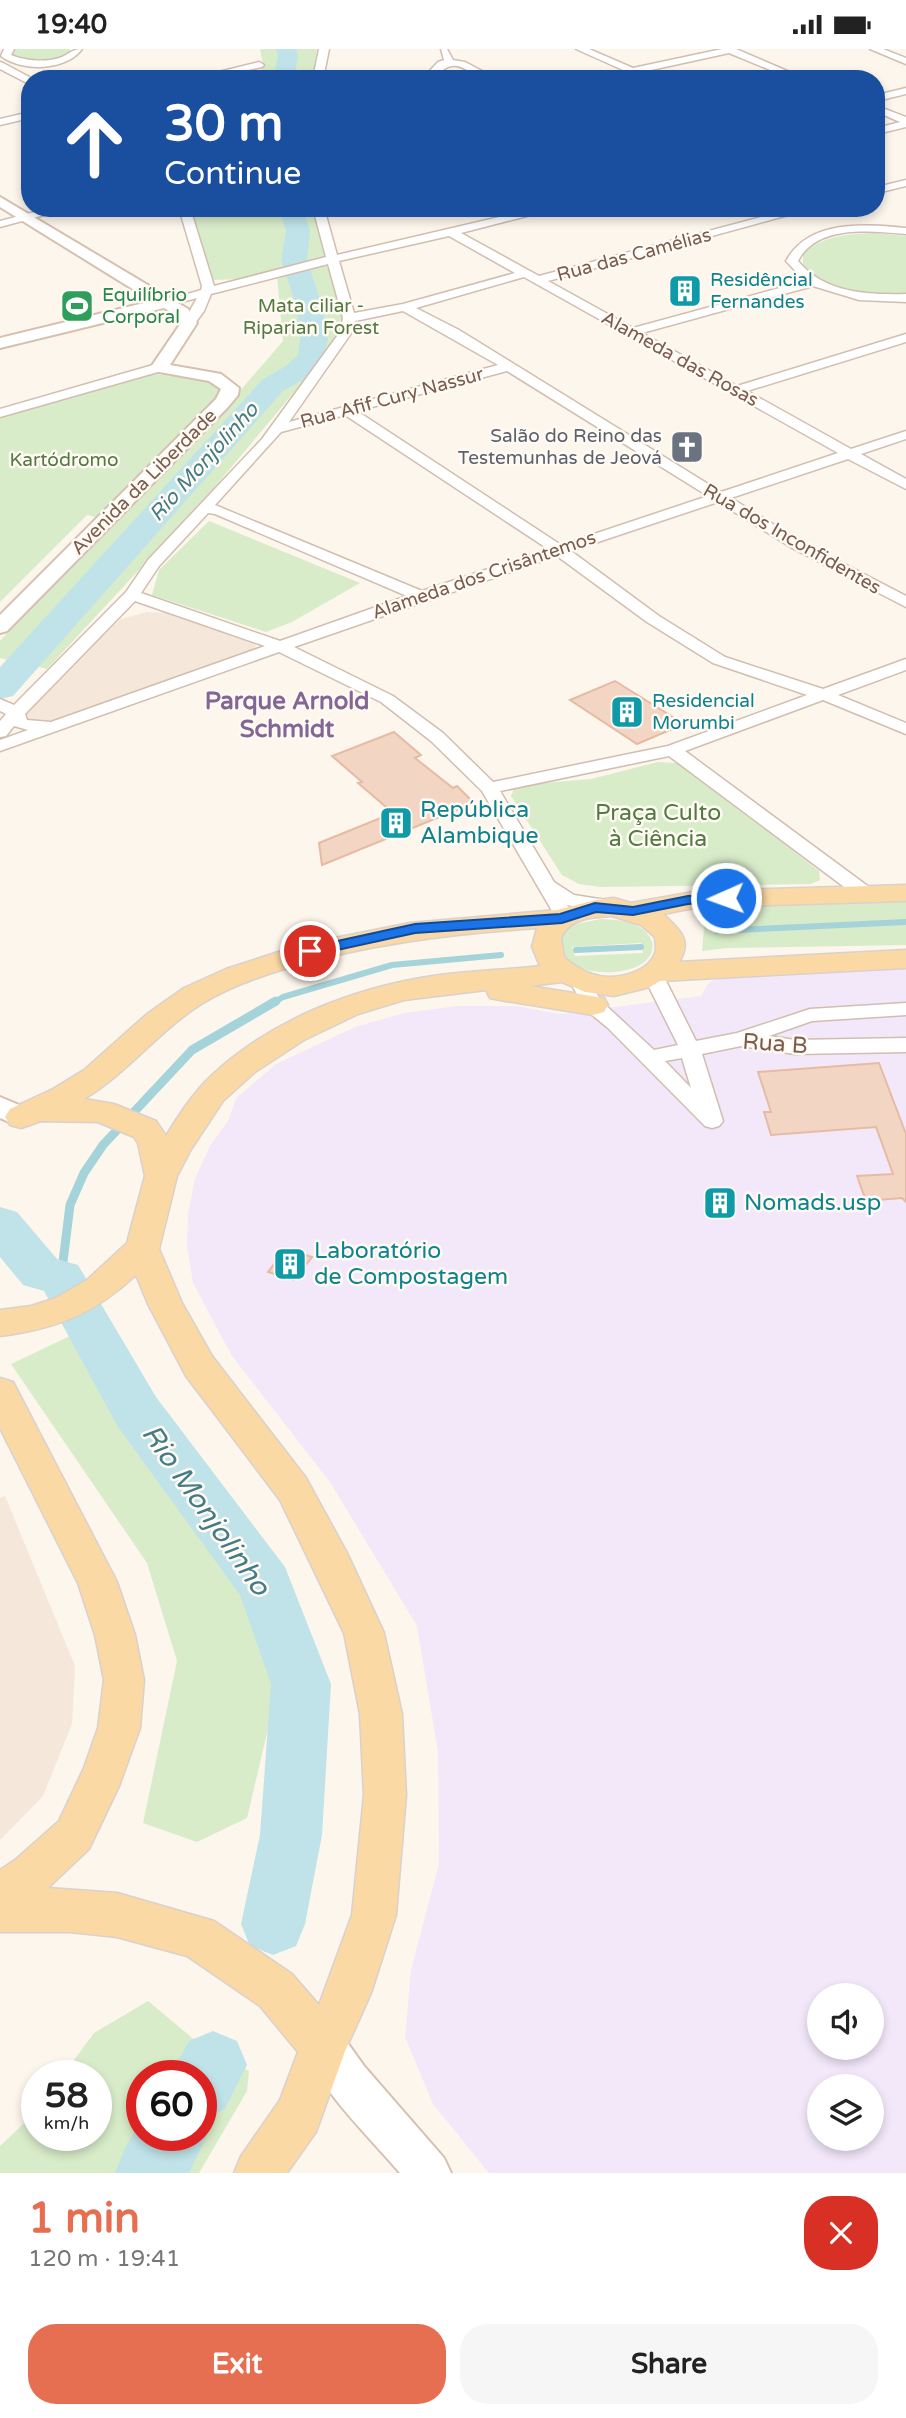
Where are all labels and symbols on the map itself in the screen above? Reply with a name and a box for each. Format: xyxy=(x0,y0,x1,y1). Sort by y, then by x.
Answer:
street label: Rua das Camélias xyxy=(554,224,714,286)
place label: Residêncial Fernandes xyxy=(710,269,813,313)
building icon: Residêncial Fernandes xyxy=(666,272,704,310)
place label: Equilíbrio Corporal xyxy=(102,284,187,328)
sports icon: Equilíbrio Corporal xyxy=(58,287,96,325)
park label: Mata ciliar - Riparian Forest xyxy=(243,295,379,339)
street label: Alameda das Rosas xyxy=(598,307,762,411)
street label: Rua Afif Cury Nassur xyxy=(298,363,487,433)
water label: Rio Monjolinho xyxy=(144,397,265,526)
street label: Avenida da Liberdade xyxy=(67,405,221,559)
place label: Salão do Reino das Testemunhas de Jeová xyxy=(458,425,662,469)
church icon: Salão do Reino das Testemunhas de Jeová xyxy=(668,428,706,466)
park label: Kartódromo xyxy=(10,449,118,471)
street label: Rua dos Inconfidentes xyxy=(699,479,885,599)
street label: Alameda dos Crisântemos xyxy=(369,526,599,624)
district label: Parque Arnold Schmidt xyxy=(205,687,369,744)
place label: Residencial Morumbi xyxy=(652,690,755,734)
building icon: Residencial Morumbi xyxy=(608,693,646,731)
place label: República Alambique xyxy=(420,796,539,850)
park label: Praça Culto à Ciência xyxy=(595,799,721,853)
building icon: República Alambique xyxy=(377,804,415,842)
position arrow xyxy=(689,861,763,935)
pin xyxy=(280,921,340,981)
street label: Rua B xyxy=(741,1028,809,1060)
building icon: Nomads.usp xyxy=(701,1184,739,1222)
place label: Nomads.usp xyxy=(744,1189,881,1217)
place label: Laboratório de Compostagem xyxy=(314,1237,508,1291)
building icon: Laboratório de Compostagem xyxy=(271,1245,309,1283)
water label: Rio Monjolinho xyxy=(134,1418,279,1604)
speed limit sign: 60 xyxy=(126,2060,217,2151)

